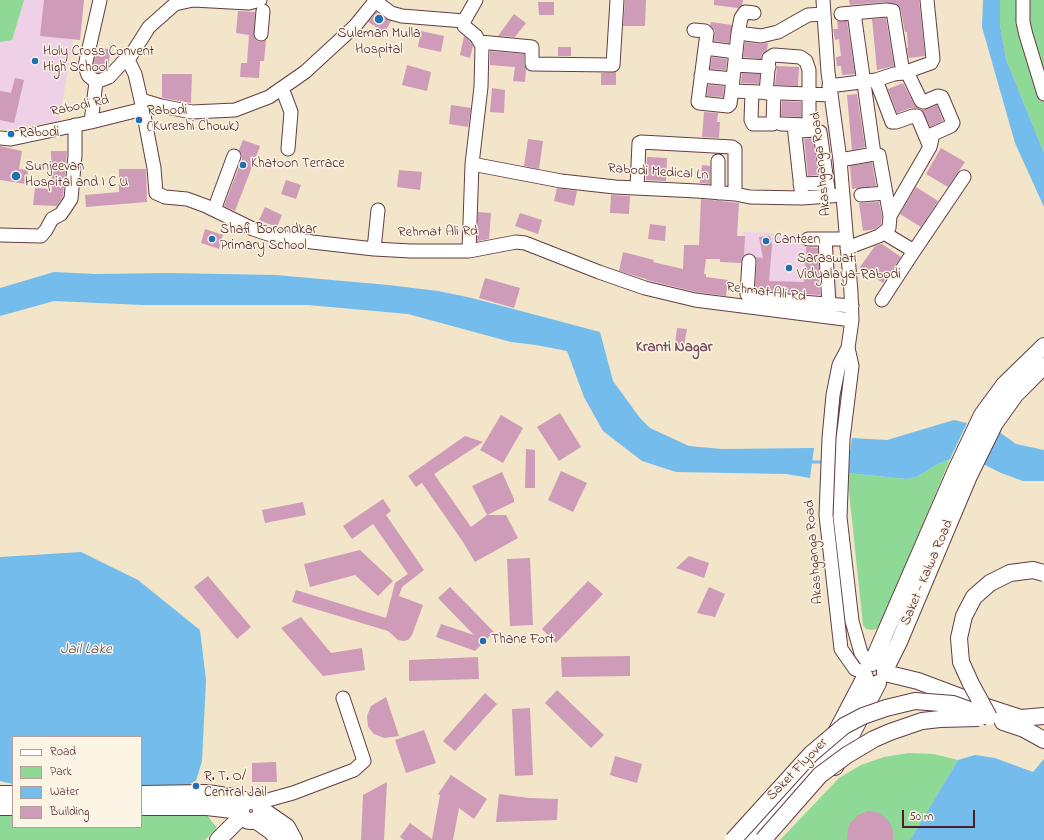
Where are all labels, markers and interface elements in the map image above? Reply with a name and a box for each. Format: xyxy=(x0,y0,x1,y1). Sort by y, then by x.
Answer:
marker: Suleman Mulla Hospital xyxy=(373,13,385,25)
place label: Suleman Mulla Hospital xyxy=(337,27,421,60)
place label: Holy Cross Convent High School xyxy=(43,45,154,78)
marker: Holy Cross Convent High School xyxy=(30,56,40,66)
street label: Rabodi Rd xyxy=(49,93,111,121)
place label: Rabodi (Kureshi Chowk) xyxy=(147,104,239,136)
street label: Akashganga Road xyxy=(808,111,836,217)
marker: Rabodi (Kureshi Chowk) xyxy=(134,115,144,125)
place label: Rabodi xyxy=(19,126,59,142)
marker: Rabodi xyxy=(6,129,16,139)
place label: Khatoon Terrace xyxy=(251,157,345,173)
place label: Sunjeevan Hospital and I C U xyxy=(25,160,128,192)
marker: Khatoon Terrace xyxy=(238,160,248,170)
street label: Rabodi Medical Ln xyxy=(607,161,709,185)
marker: Sunjeevan Hospital and I C U xyxy=(10,170,22,182)
place label: Shafi Borondkar Primary School xyxy=(220,223,317,256)
street label: Rehmat Ali Rd xyxy=(398,224,478,242)
place label: Canteen xyxy=(774,233,820,249)
marker: Shafi Borondkar Primary School xyxy=(207,234,217,244)
marker: Canteen xyxy=(761,236,771,246)
place label: Saraswati Vidyalaya-Rabodi xyxy=(797,252,901,284)
marker: Saraswati Vidyalaya-Rabodi xyxy=(784,263,794,273)
street label: Rehmat Ali Rd xyxy=(725,280,807,306)
district label: Kranti Nagar xyxy=(636,340,712,358)
street label: Akashganga Road xyxy=(802,499,828,605)
street label: Saket - Kalwa Road xyxy=(898,518,958,628)
place label: Thane Fort xyxy=(491,633,554,649)
marker: Thane Fort xyxy=(478,636,488,646)
water label: Jail Lake xyxy=(60,642,112,660)
street label: Saket Flyover xyxy=(764,735,832,805)
legend xyxy=(12,736,142,828)
text: Road xyxy=(50,743,76,761)
text: Park xyxy=(50,763,72,781)
place label: R. T. O/ Central Jail xyxy=(204,770,267,802)
marker: R. T. O/ Central Jail xyxy=(191,781,201,791)
text: Water xyxy=(50,783,79,801)
scale bar xyxy=(904,802,977,828)
text: Building xyxy=(50,803,89,821)
text: 50 m xyxy=(909,808,933,826)

